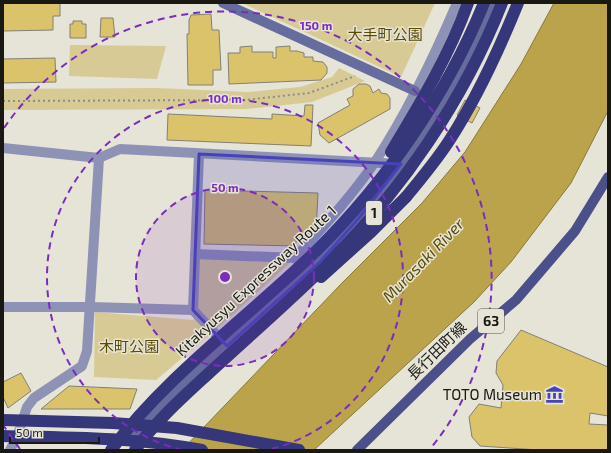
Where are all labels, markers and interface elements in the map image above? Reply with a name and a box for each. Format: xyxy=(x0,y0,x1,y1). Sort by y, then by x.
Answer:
text: 150 m xyxy=(300,18,332,32)
park label: 大手町公園 xyxy=(347,25,423,43)
text: 100 m xyxy=(208,91,242,105)
text: 50 m xyxy=(211,180,239,194)
street label: Kitakyusyu Expressway Route 1 xyxy=(171,201,339,359)
road number: 1 xyxy=(366,201,382,225)
water label: Murasaki River xyxy=(378,213,468,305)
centre of rings xyxy=(218,270,232,284)
road number: 63 xyxy=(478,309,504,333)
street label: 長行田町線 xyxy=(403,318,470,383)
park label: 木町公園 xyxy=(99,337,159,355)
place label: TOTO Museum xyxy=(443,385,542,403)
museum icon: TOTO Museum xyxy=(545,385,565,405)
scale bar xyxy=(10,419,99,445)
text: 50 m xyxy=(16,425,43,439)

